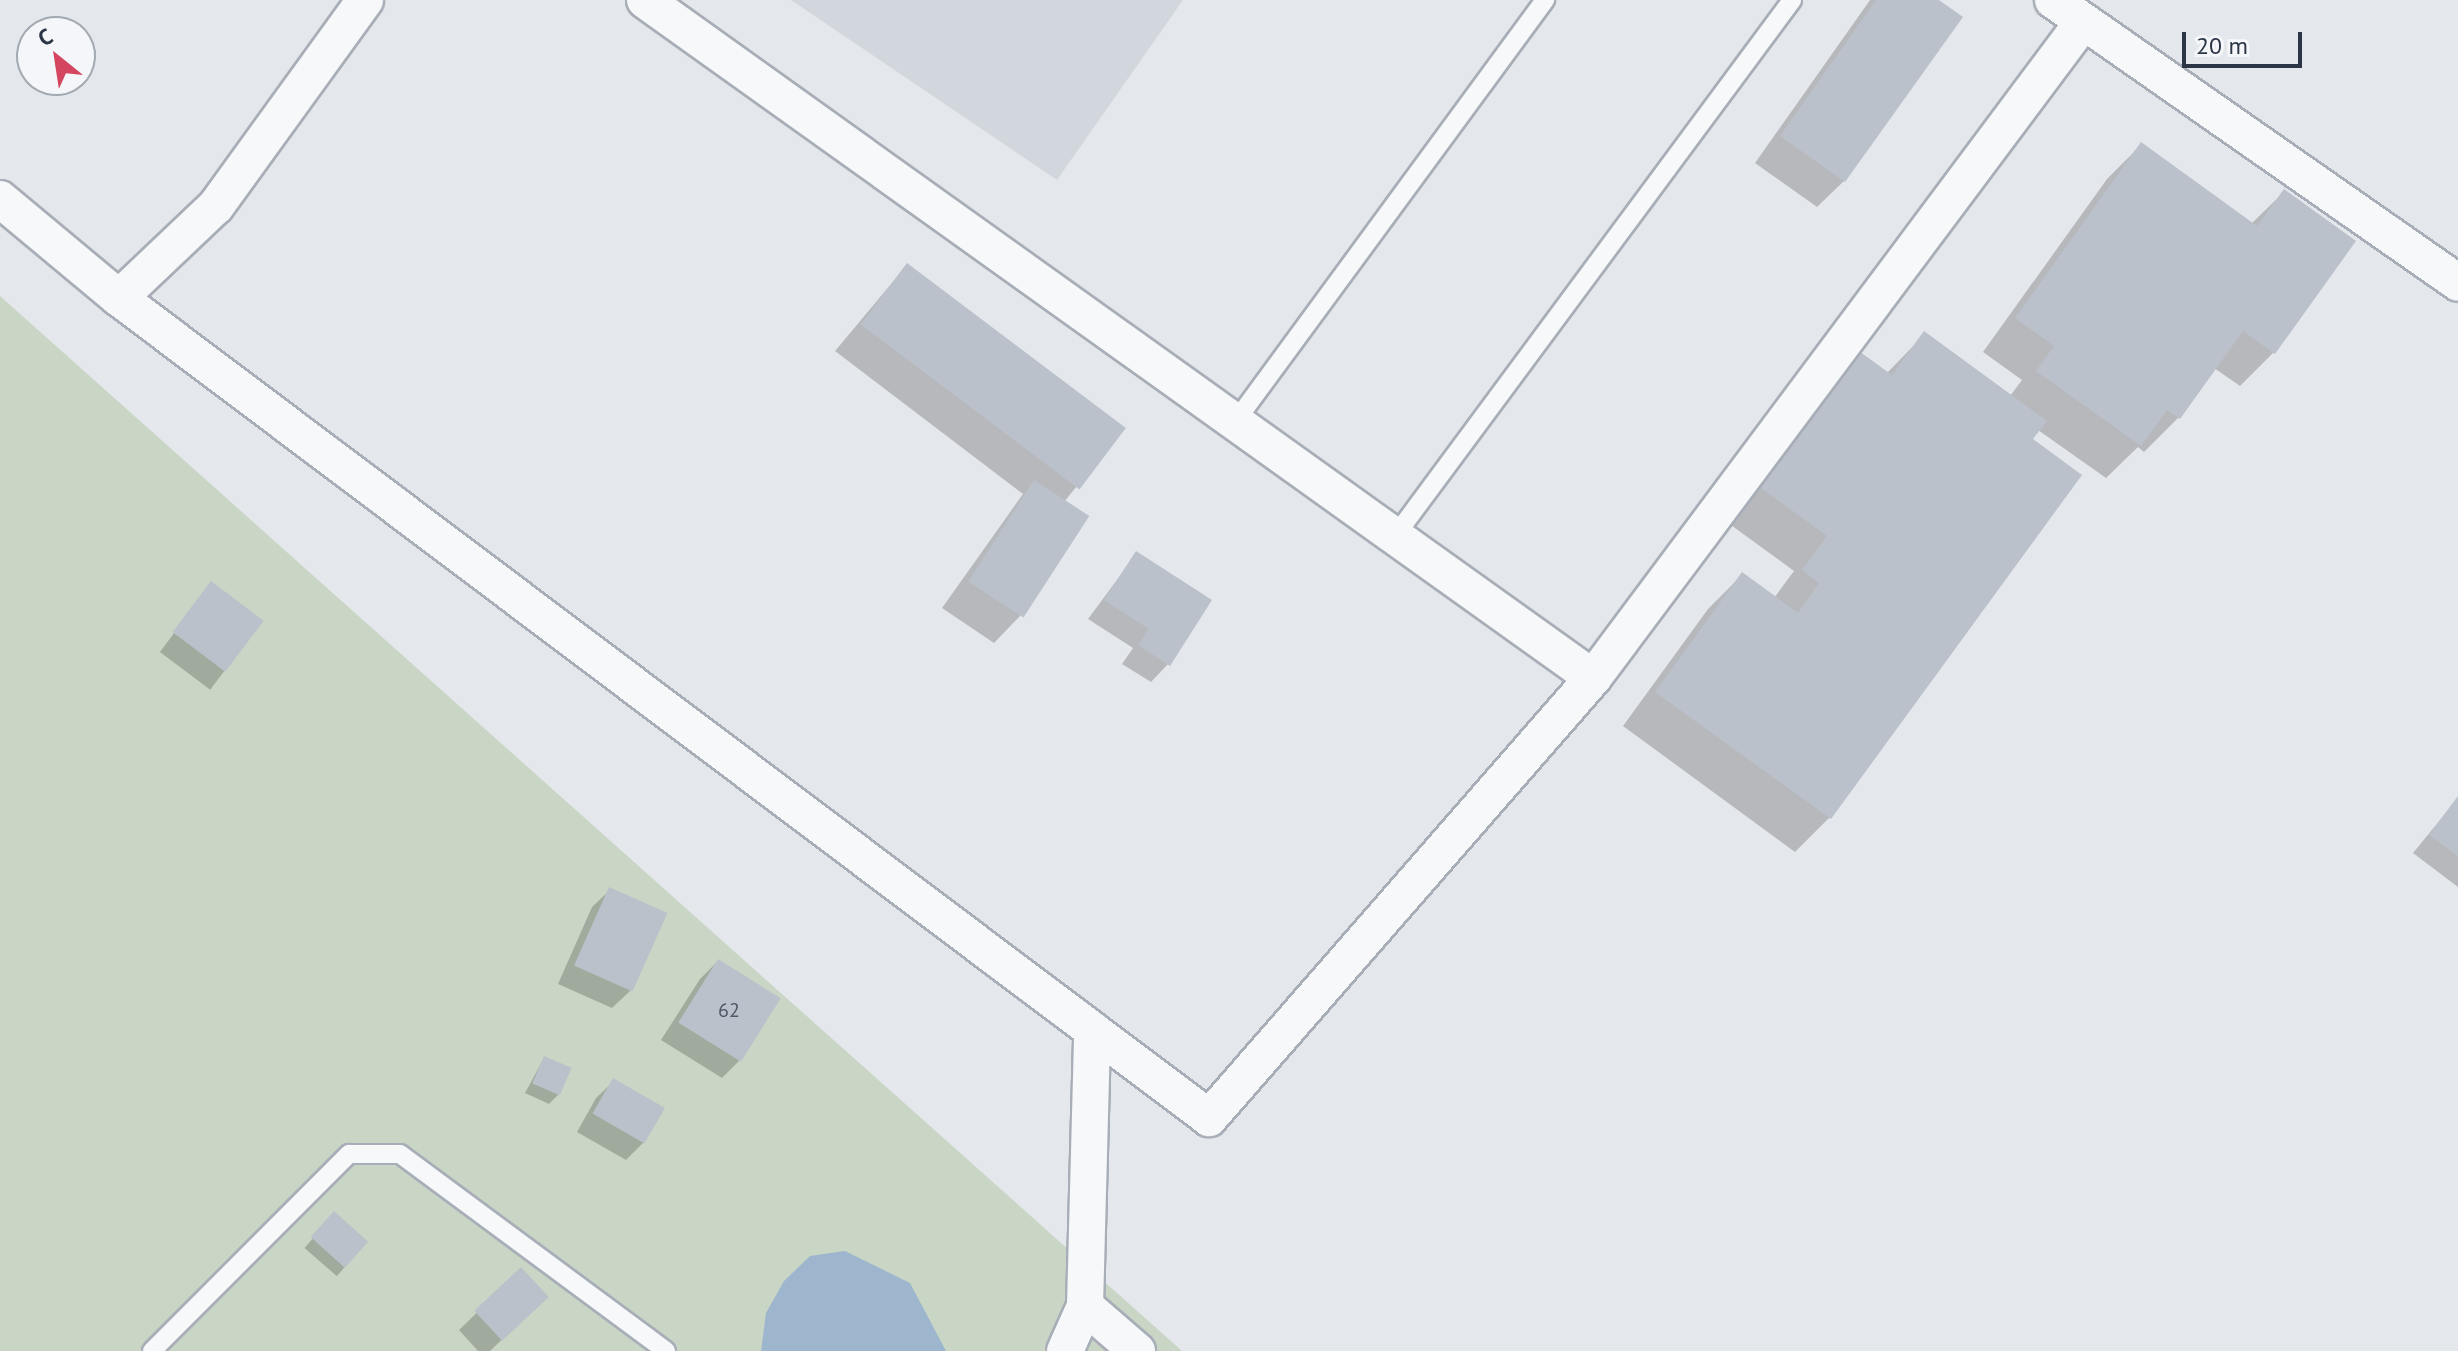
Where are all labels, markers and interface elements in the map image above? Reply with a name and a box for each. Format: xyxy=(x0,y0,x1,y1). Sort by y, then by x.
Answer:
north arrow xyxy=(16,16,96,96)
scale bar xyxy=(2186,16,2306,66)
text: С xyxy=(33,22,57,52)
text: 20 m xyxy=(2196,30,2248,61)
house number: 62 xyxy=(718,998,740,1022)

